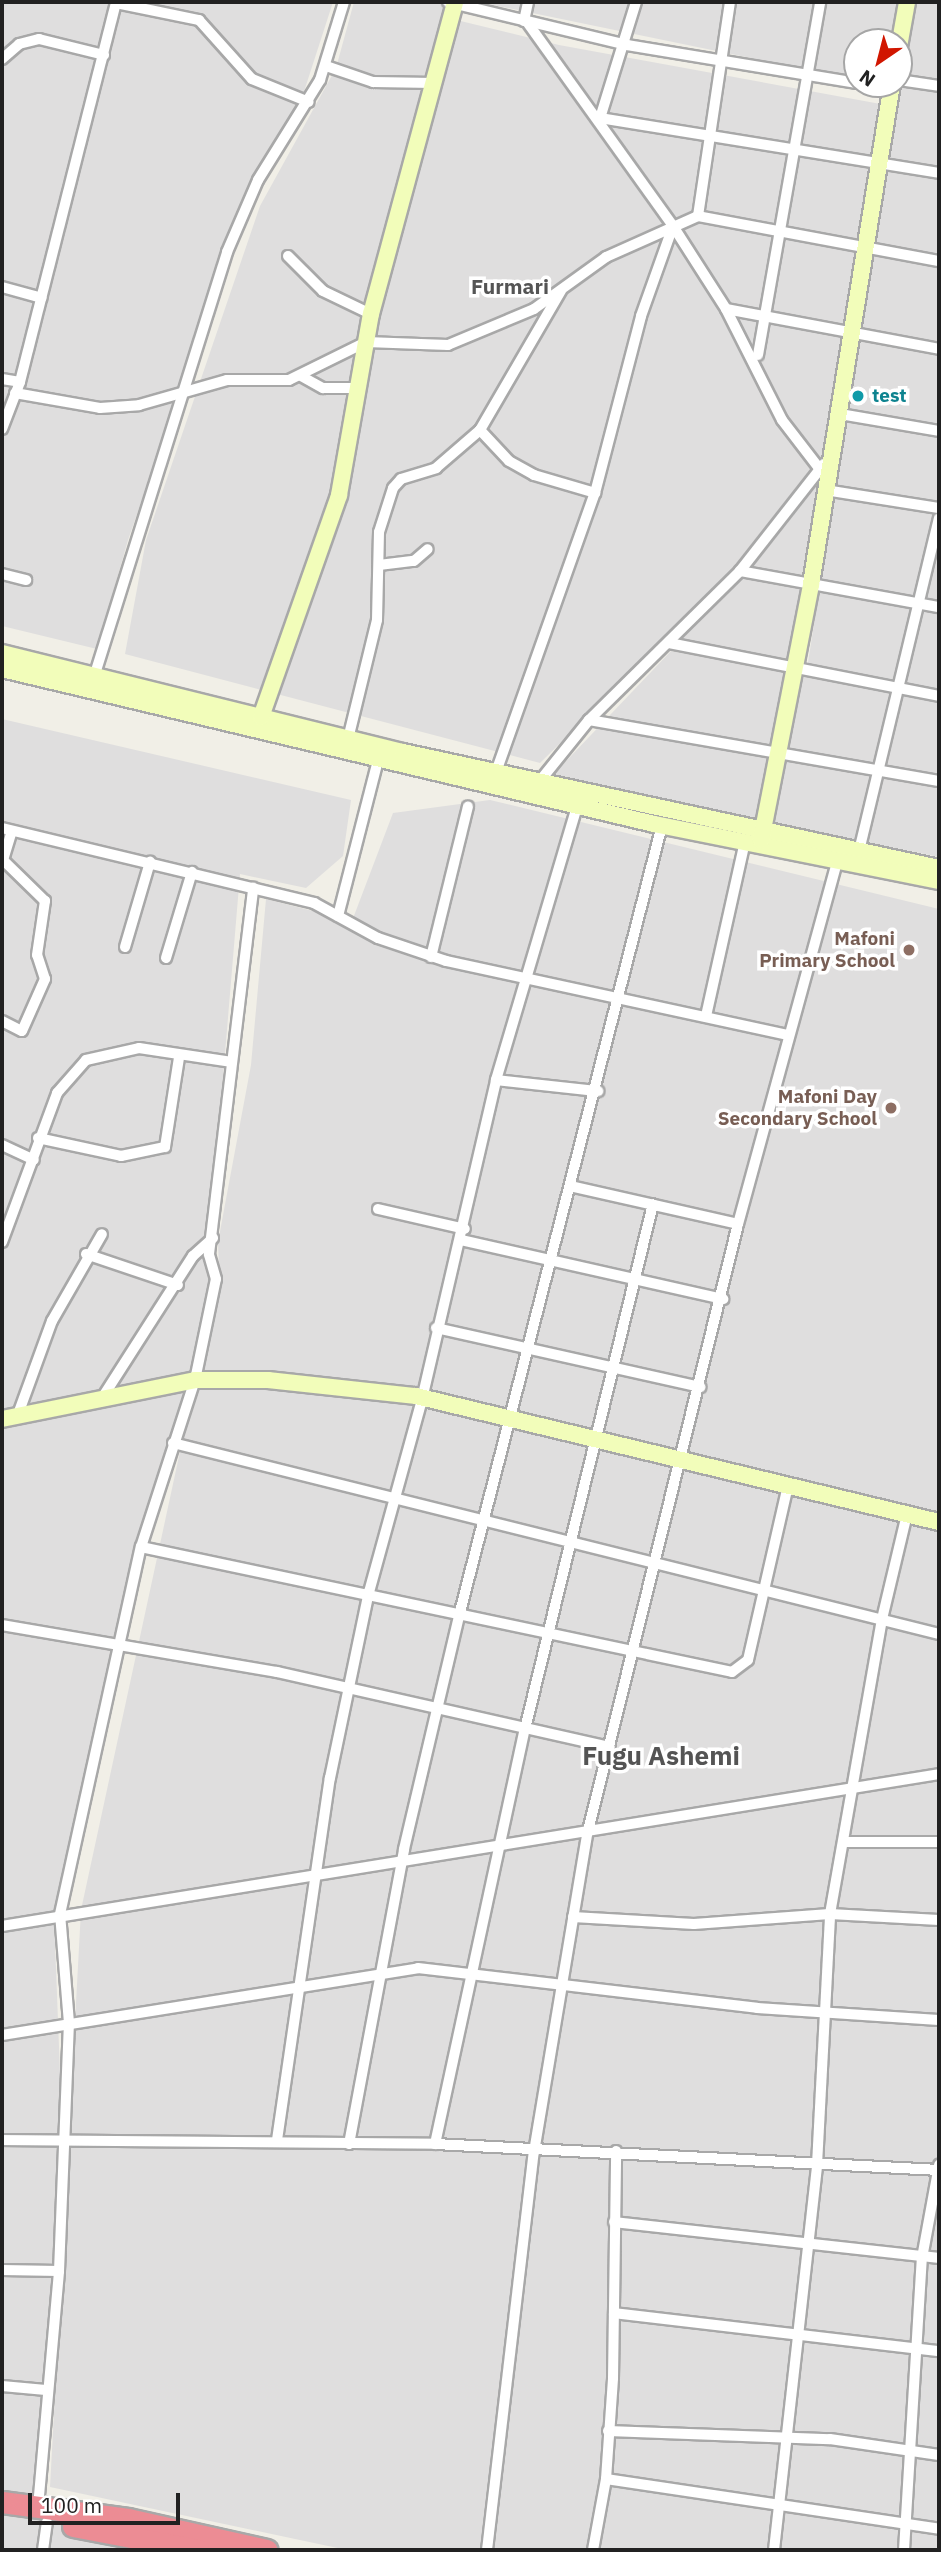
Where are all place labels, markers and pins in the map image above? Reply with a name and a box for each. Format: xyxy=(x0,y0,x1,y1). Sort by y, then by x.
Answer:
place label: test xyxy=(872,385,907,407)
marker: test xyxy=(850,388,866,404)
place label: Mafoni Primary School xyxy=(759,928,895,972)
marker: Mafoni Primary School xyxy=(901,942,917,958)
place label: Mafoni Day Secondary School xyxy=(718,1086,877,1130)
marker: Mafoni Day Secondary School xyxy=(883,1100,899,1116)

